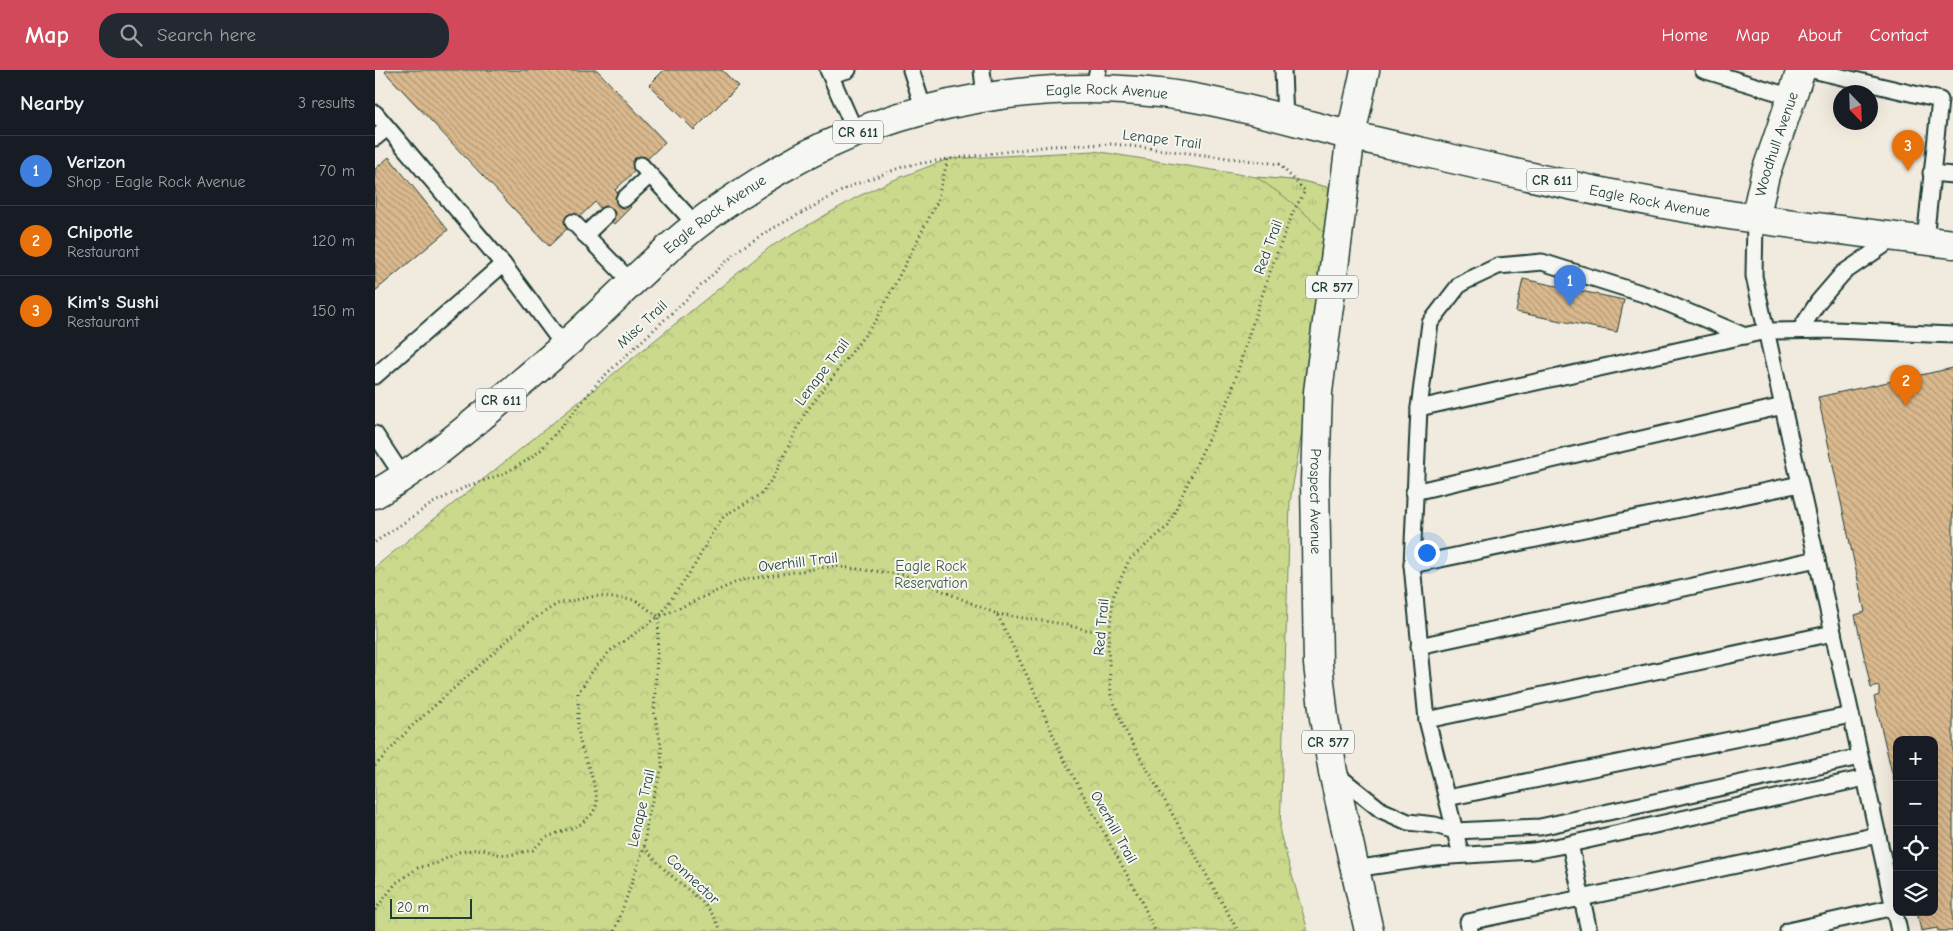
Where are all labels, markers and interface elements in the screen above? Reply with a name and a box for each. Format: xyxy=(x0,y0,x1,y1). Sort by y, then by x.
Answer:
search box xyxy=(99,13,449,58)
text: Map xyxy=(25,21,69,49)
icon: search xyxy=(117,21,145,49)
text: Search here xyxy=(157,24,256,46)
text: Home xyxy=(1661,25,1708,46)
text: Map xyxy=(1736,25,1770,46)
text: About xyxy=(1798,25,1842,46)
text: Contact xyxy=(1870,25,1928,46)
street label: Eagle Rock Avenue xyxy=(1045,80,1169,103)
north arrow xyxy=(1833,85,1878,130)
street label: Woodhull Avenue xyxy=(1751,89,1802,198)
text: Nearby xyxy=(20,91,84,115)
text: 3 results xyxy=(298,94,355,112)
road number: CR 611 xyxy=(833,121,883,144)
street label: Lenape Trail xyxy=(1122,125,1202,153)
pin: 3 xyxy=(1892,130,1924,171)
text: Verizon xyxy=(67,151,126,173)
text: 1 xyxy=(33,162,39,180)
text: 70 m xyxy=(319,162,355,180)
road number: CR 611 xyxy=(1527,168,1577,192)
street label: Eagle Rock Avenue xyxy=(660,171,770,258)
text: Shop · Eagle Rock Avenue xyxy=(67,173,245,191)
street label: Eagle Rock Avenue xyxy=(1588,181,1712,221)
street label: Red Trail xyxy=(1250,217,1286,277)
text: Chipotle xyxy=(67,221,133,243)
text: 2 xyxy=(32,232,40,250)
text: 120 m xyxy=(312,232,355,250)
text: Restaurant xyxy=(67,243,139,261)
pin: 1 xyxy=(1554,265,1586,306)
road number: CR 577 xyxy=(1306,276,1358,298)
text: Kim's Sushi xyxy=(67,291,159,313)
street label: Misc Trail xyxy=(613,296,671,352)
text: 3 xyxy=(32,302,40,320)
text: 150 m xyxy=(312,302,355,320)
text: Restaurant xyxy=(67,313,139,331)
street label: Lenape Trail xyxy=(791,335,853,409)
pin: 2 xyxy=(1890,365,1922,406)
road number: CR 611 xyxy=(476,388,526,412)
street label: Prospect Avenue xyxy=(1306,448,1325,555)
your location xyxy=(1414,540,1440,566)
street label: Overhill Trail xyxy=(757,548,839,576)
park label: Eagle Rock Reservation xyxy=(894,557,968,592)
street label: Red Trail xyxy=(1090,598,1112,656)
road number: CR 577 xyxy=(1302,730,1354,754)
map controls xyxy=(1893,736,1938,916)
button: + xyxy=(1893,736,1938,781)
street label: Lenape Trail xyxy=(623,767,659,849)
button: − xyxy=(1893,781,1938,826)
street label: Overhill Trail xyxy=(1087,788,1141,866)
button: locate xyxy=(1893,826,1938,871)
street label: Connector xyxy=(663,850,723,908)
button: layers xyxy=(1893,871,1938,916)
scale bar xyxy=(390,896,473,919)
text: 20 m xyxy=(397,899,429,916)

